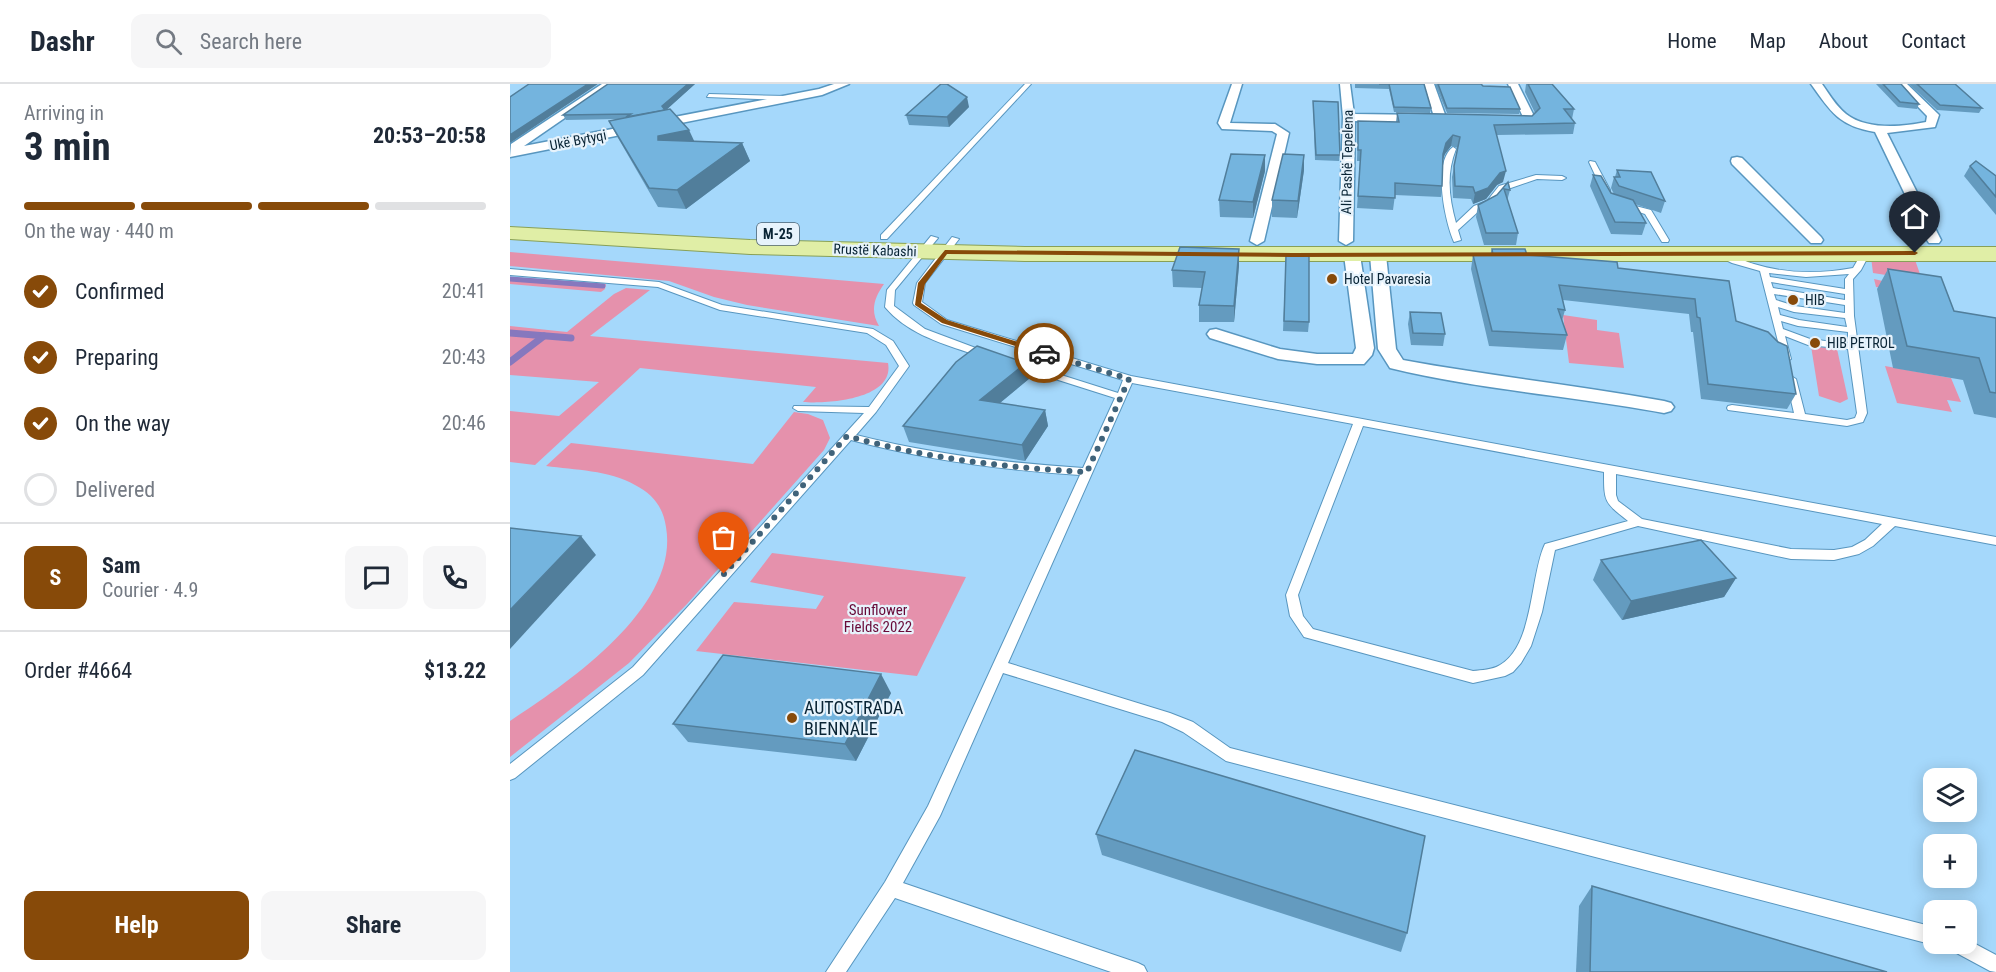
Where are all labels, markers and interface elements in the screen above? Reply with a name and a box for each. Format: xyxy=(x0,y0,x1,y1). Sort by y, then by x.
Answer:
search box xyxy=(131,14,551,68)
text: Dashr xyxy=(30,25,95,58)
icon: search xyxy=(152,25,185,58)
text: Search here xyxy=(200,29,302,54)
text: Home xyxy=(1667,29,1717,53)
text: Map xyxy=(1750,29,1786,53)
text: About xyxy=(1819,29,1868,53)
text: Contact xyxy=(1901,29,1966,53)
text: Arriving in xyxy=(24,101,104,125)
street label: Ali Pashë Tepelena xyxy=(1338,110,1356,214)
text: 20:53–20:58 xyxy=(373,123,486,148)
text: 3 min xyxy=(24,124,111,170)
street label: Ukë Bytyqi xyxy=(548,127,608,153)
pin xyxy=(1889,191,1940,253)
icon: home xyxy=(1898,200,1931,233)
text: On the way · 440 m xyxy=(24,219,174,243)
road number: M-25 xyxy=(757,223,799,245)
street label: Rrustë Kabashi xyxy=(833,241,917,259)
place label: Hotel Pavaresia xyxy=(1344,271,1431,287)
marker: Hotel Pavaresia xyxy=(1325,272,1339,286)
icon: check xyxy=(24,275,57,308)
text: Confirmed xyxy=(75,279,164,304)
text: 20:41 xyxy=(442,279,486,303)
place label: HIB xyxy=(1805,292,1825,308)
marker: HIB xyxy=(1786,293,1800,307)
courier xyxy=(1014,323,1074,383)
place label: HIB PETROL xyxy=(1827,335,1895,351)
marker: HIB PETROL xyxy=(1808,336,1822,350)
icon: car xyxy=(1028,337,1061,370)
icon: check xyxy=(24,341,57,374)
text: Preparing xyxy=(75,345,159,370)
text: 20:43 xyxy=(442,345,486,369)
icon: check xyxy=(24,407,57,440)
text: On the way xyxy=(75,411,170,436)
text: 20:46 xyxy=(442,411,486,435)
text: Delivered xyxy=(75,477,155,502)
pin xyxy=(698,512,749,574)
icon: bag xyxy=(707,521,740,554)
button: chat xyxy=(345,546,408,609)
button: phone xyxy=(423,546,486,609)
text: Sam xyxy=(102,553,141,578)
text: S xyxy=(50,565,61,590)
text: Courier · 4.9 xyxy=(102,578,198,602)
park label: Sunflower Fields 2022 xyxy=(844,601,912,636)
text: Order #4664 xyxy=(24,658,132,683)
text: $13.22 xyxy=(424,658,486,683)
place label: AUTOSTRADA BIENNALE xyxy=(804,697,904,739)
marker: AUTOSTRADA BIENNALE xyxy=(785,711,799,725)
map controls xyxy=(1923,768,1977,954)
button: layers xyxy=(1923,768,1977,822)
button: + xyxy=(1923,834,1977,888)
button: Help xyxy=(24,891,249,960)
button: Share xyxy=(261,891,486,960)
button: − xyxy=(1923,900,1977,954)

